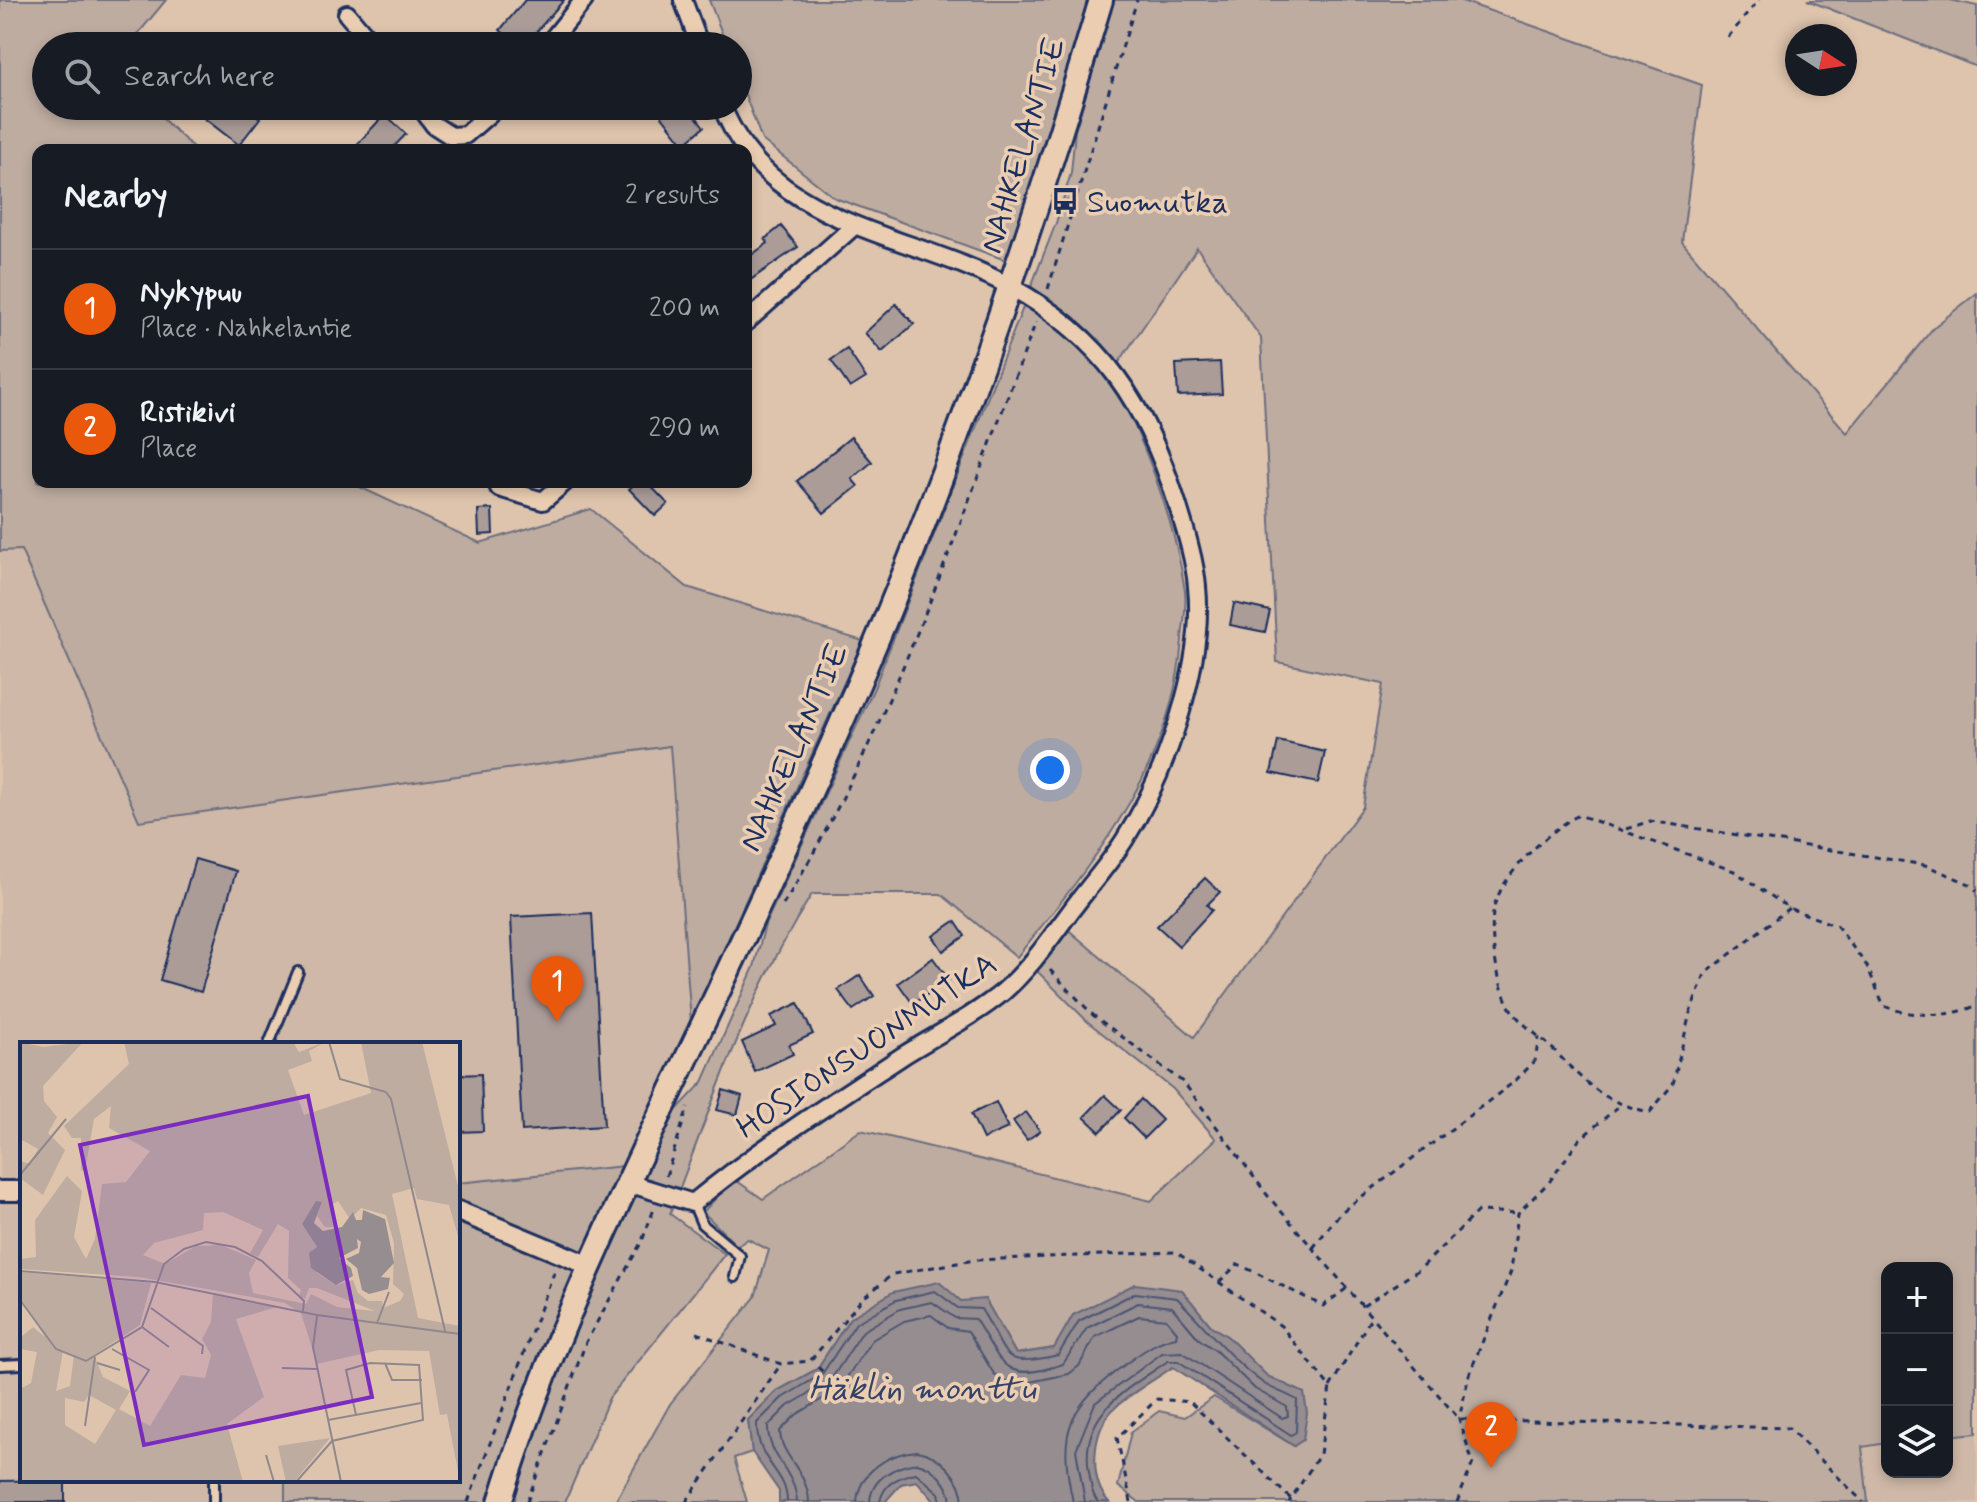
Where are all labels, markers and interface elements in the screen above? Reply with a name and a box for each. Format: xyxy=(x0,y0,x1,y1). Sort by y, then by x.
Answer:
north arrow xyxy=(1785,24,1857,96)
search box xyxy=(32,32,752,120)
street label: NAHKELANTIE xyxy=(971,33,1077,259)
icon: search xyxy=(60,54,104,98)
text: Search here xyxy=(124,57,275,96)
text: Nearby xyxy=(64,174,168,219)
text: 2 results xyxy=(625,179,720,213)
place label: Suomutka xyxy=(1087,182,1228,224)
bus stop icon: Suomutka xyxy=(1050,186,1080,216)
text: Nykypuu xyxy=(140,273,242,312)
text: 1 xyxy=(84,292,96,326)
text: 200 m xyxy=(649,292,720,326)
text: Place · Nahkelantie xyxy=(140,312,352,346)
text: Ristikivi xyxy=(140,393,235,432)
text: 2 xyxy=(84,412,96,446)
text: 290 m xyxy=(648,412,720,446)
text: Place xyxy=(140,432,197,466)
street label: NAHKELANTIE xyxy=(730,637,859,859)
your location xyxy=(1030,750,1070,790)
street label: HOSIONSUONMUTKA xyxy=(729,944,1006,1150)
pin: 1 xyxy=(531,956,583,1022)
inset map xyxy=(20,1042,460,1482)
map controls xyxy=(1881,1262,1953,1478)
button: + xyxy=(1881,1262,1953,1334)
button: − xyxy=(1881,1334,1953,1406)
water label: Häklin monttu xyxy=(808,1367,1037,1412)
pin: 2 xyxy=(1465,1402,1517,1468)
button: layers xyxy=(1881,1406,1953,1478)

